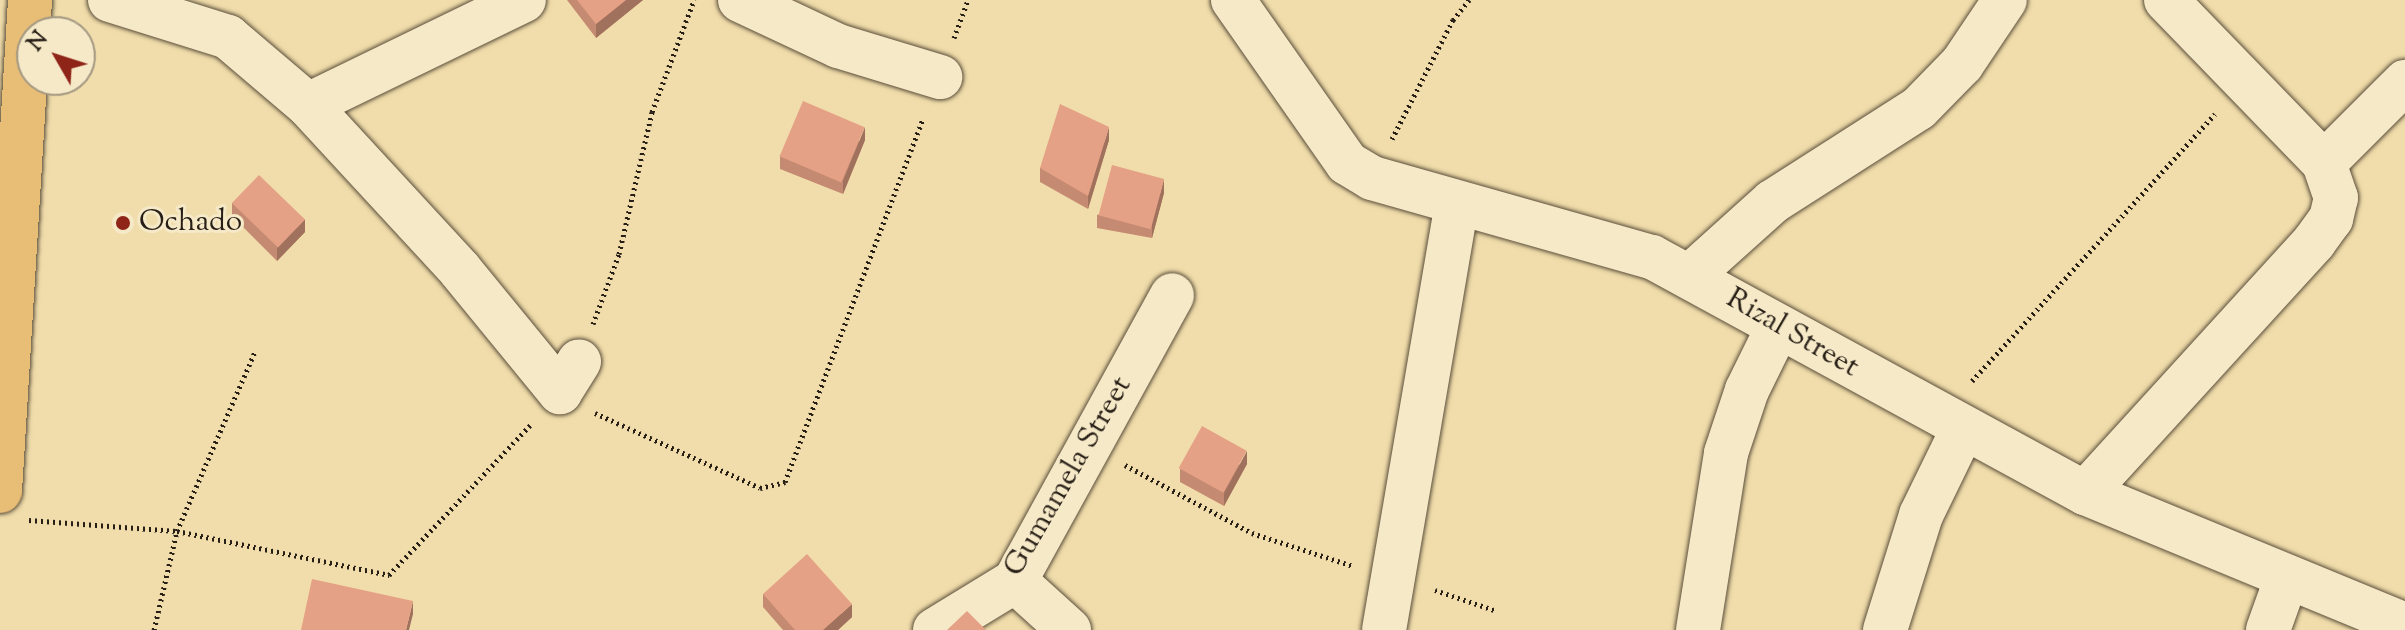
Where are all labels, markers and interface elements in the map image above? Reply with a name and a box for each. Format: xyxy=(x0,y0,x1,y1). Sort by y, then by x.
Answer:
north arrow xyxy=(16,16,96,96)
text: N xyxy=(21,25,57,59)
place label: Ochado xyxy=(139,205,242,241)
marker: Ochado xyxy=(114,214,132,232)
street label: Rizal Street xyxy=(1719,282,1865,386)
street label: Gumamela Street xyxy=(997,371,1141,583)

